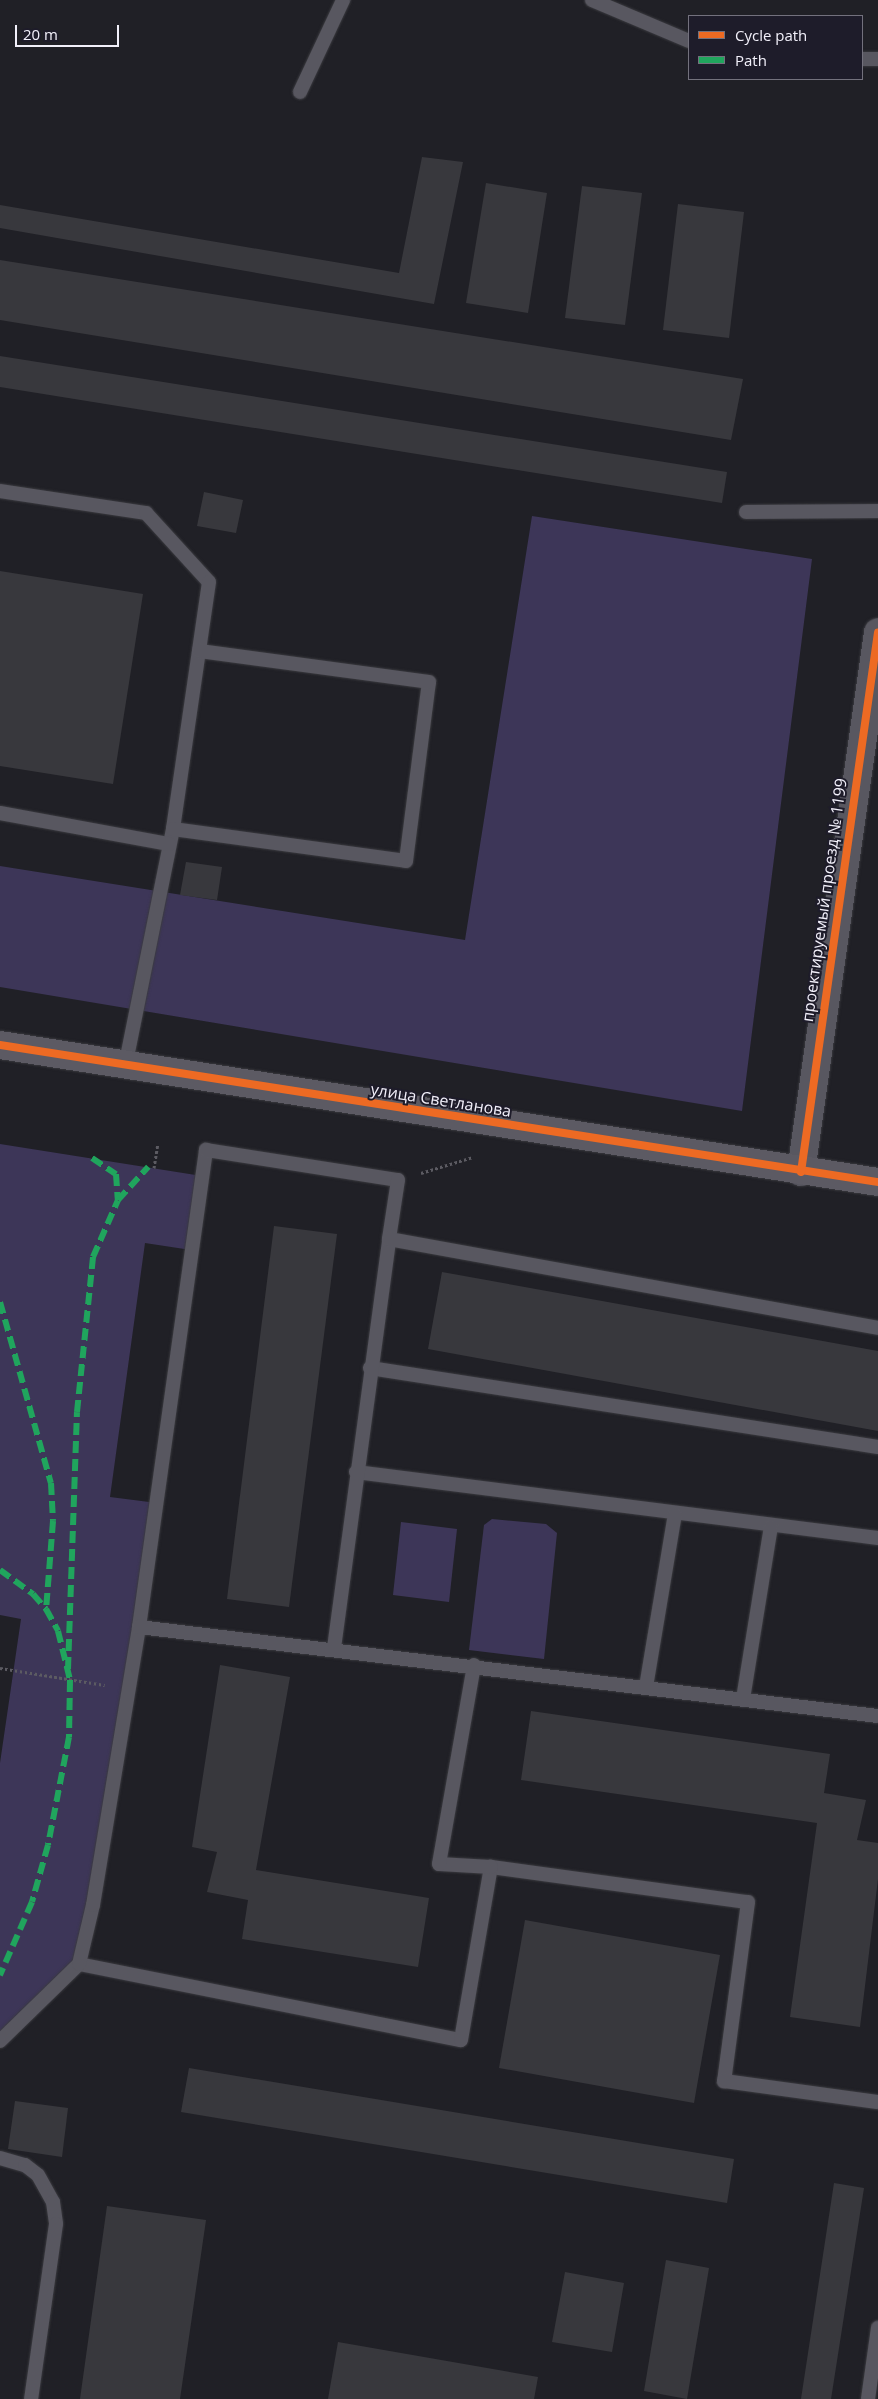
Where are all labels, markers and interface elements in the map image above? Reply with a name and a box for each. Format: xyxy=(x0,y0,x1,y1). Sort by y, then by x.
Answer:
scale bar xyxy=(18,15,121,47)
legend xyxy=(688,15,863,80)
text: 20 m xyxy=(23,24,58,44)
text: Cycle path xyxy=(735,25,807,45)
text: Path xyxy=(735,50,767,70)
street label: проектируемый проезд № 1199 xyxy=(797,777,851,1023)
street label: улица Светланова xyxy=(369,1079,513,1121)

